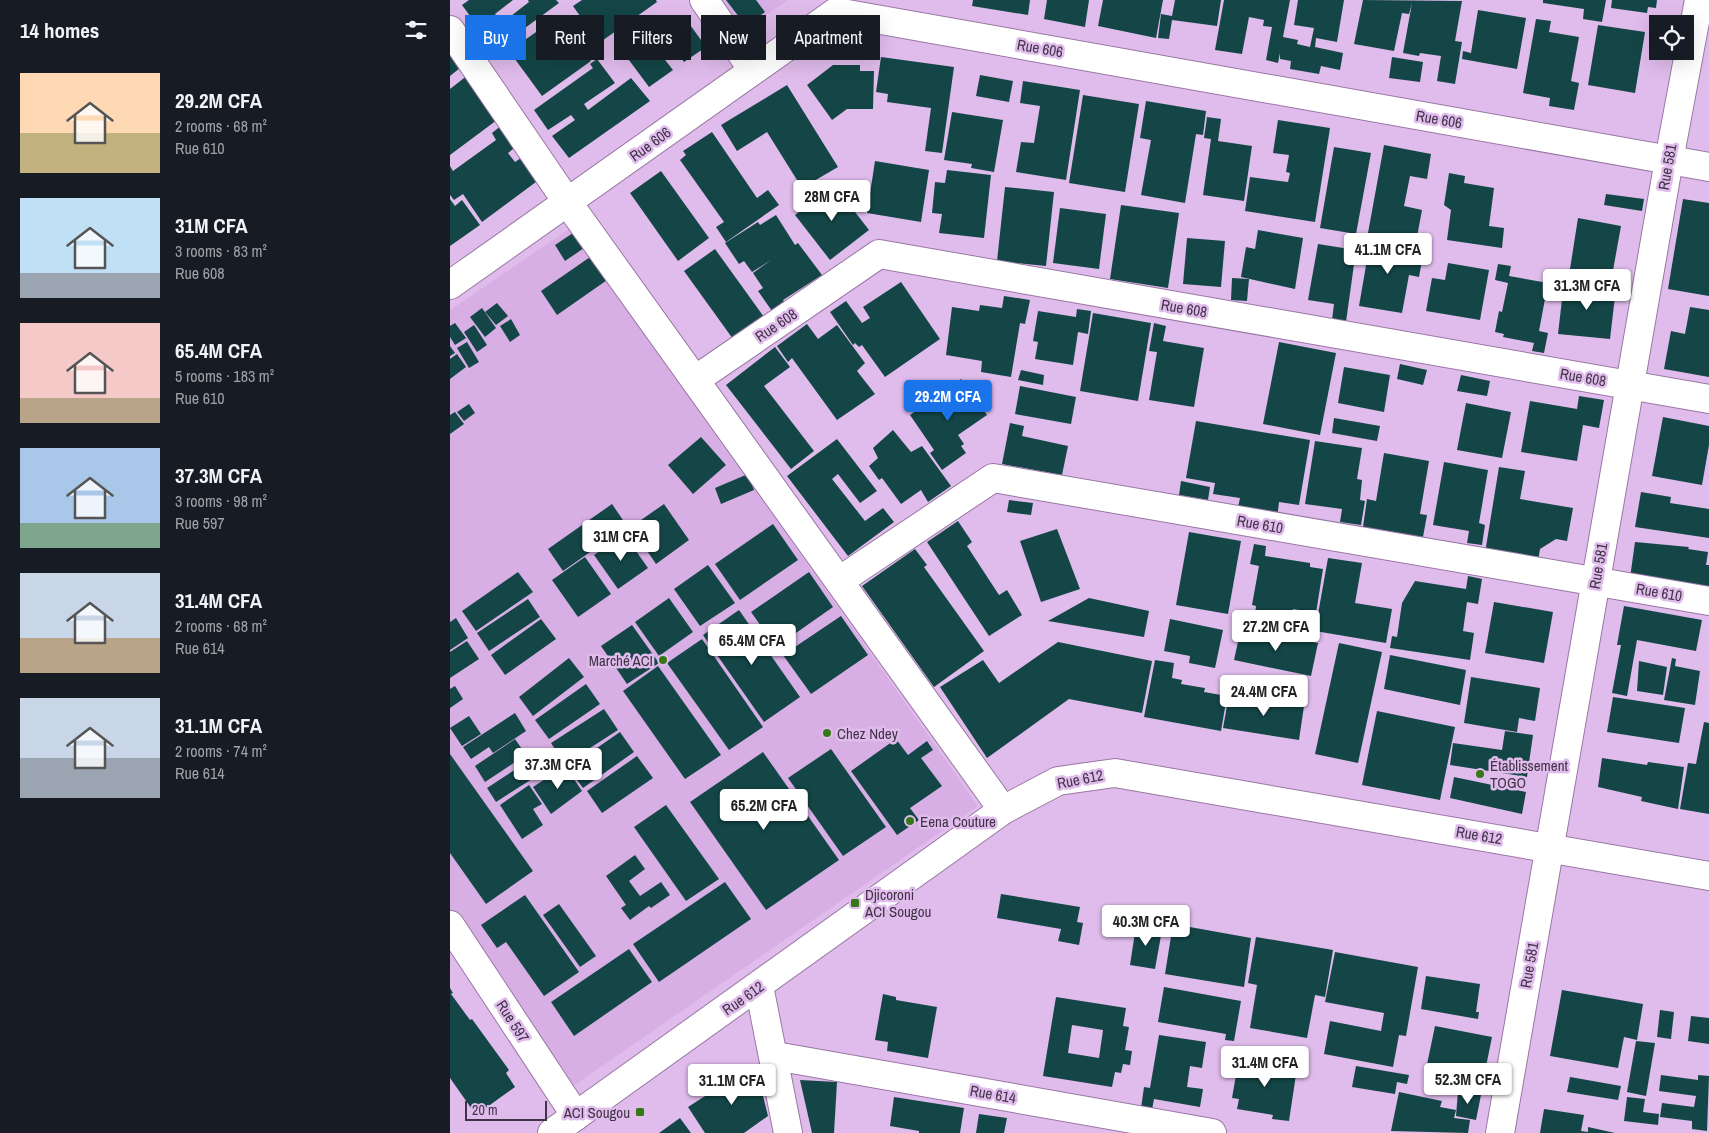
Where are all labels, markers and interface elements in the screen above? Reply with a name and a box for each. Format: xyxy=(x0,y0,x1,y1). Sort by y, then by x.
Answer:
chip: Buy xyxy=(465,15,526,60)
chip: Rent xyxy=(536,15,604,60)
chip: Filters xyxy=(614,15,691,60)
chip: New xyxy=(701,15,766,60)
chip: Apartment xyxy=(776,15,880,60)
map controls xyxy=(1649,15,1694,60)
button: locate xyxy=(1649,15,1694,60)
text: 14 homes xyxy=(20,16,99,45)
icon: filters xyxy=(402,16,430,44)
street label: Rue 606 xyxy=(1015,34,1065,62)
text: 29.2M CFA xyxy=(175,86,262,115)
icon: home xyxy=(60,93,120,153)
street label: Rue 606 xyxy=(1414,105,1464,133)
text: 2 rooms · 68 m² xyxy=(175,115,267,137)
street label: Rue 606 xyxy=(625,122,675,166)
text: Rue 610 xyxy=(175,137,225,159)
street label: Rue 581 xyxy=(1653,142,1681,192)
pin: 28M CFA xyxy=(786,180,878,222)
text: 28M CFA xyxy=(804,185,860,207)
text: 31M CFA xyxy=(175,211,248,240)
icon: home xyxy=(60,218,120,278)
pin: 41.1M CFA xyxy=(1331,232,1445,275)
text: 41.1M CFA xyxy=(1355,238,1421,260)
text: 3 rooms · 83 m² xyxy=(175,240,267,262)
text: Rue 608 xyxy=(175,262,225,284)
pin: 31.3M CFA xyxy=(1530,268,1644,311)
text: 31.3M CFA xyxy=(1554,274,1620,296)
street label: Rue 608 xyxy=(1159,294,1209,322)
street label: Rue 608 xyxy=(751,303,801,347)
text: 65.4M CFA xyxy=(175,336,262,365)
icon: home xyxy=(60,343,120,403)
street label: Rue 608 xyxy=(1558,363,1608,391)
text: 5 rooms · 183 m² xyxy=(175,365,274,387)
pin: 29.2M CFA xyxy=(891,380,1005,422)
text: 29.2M CFA xyxy=(915,385,981,407)
text: Rue 610 xyxy=(175,387,225,409)
text: 37.3M CFA xyxy=(175,461,262,490)
icon: home xyxy=(60,468,120,528)
text: 3 rooms · 98 m² xyxy=(175,490,267,512)
street label: Rue 610 xyxy=(1235,510,1285,538)
text: Rue 597 xyxy=(175,512,225,534)
pin: 31M CFA xyxy=(575,520,667,562)
text: 31M CFA xyxy=(593,525,649,547)
street label: Rue 581 xyxy=(1584,541,1612,591)
street label: Rue 610 xyxy=(1634,578,1684,606)
text: 31.4M CFA xyxy=(175,586,262,615)
icon: home xyxy=(60,593,120,653)
pin: 27.2M CFA xyxy=(1219,610,1333,652)
text: 2 rooms · 68 m² xyxy=(175,615,267,637)
text: 27.2M CFA xyxy=(1243,615,1309,637)
pin: 65.4M CFA xyxy=(695,624,809,666)
text: 65.4M CFA xyxy=(719,629,785,651)
text: Rue 614 xyxy=(175,637,225,659)
place label: Marché ACI xyxy=(589,650,653,671)
marker: Marché ACI xyxy=(657,654,669,666)
pin: 24.4M CFA xyxy=(1207,674,1321,717)
text: 24.4M CFA xyxy=(1231,680,1297,702)
text: 31.1M CFA xyxy=(175,711,262,740)
icon: home xyxy=(60,718,120,778)
place label: Chez Ndey xyxy=(837,723,899,744)
marker: Chez Ndey xyxy=(821,727,833,739)
text: 2 rooms · 74 m² xyxy=(175,740,267,762)
pin: 37.3M CFA xyxy=(501,748,615,790)
text: 37.3M CFA xyxy=(525,753,591,775)
place label: Établissement TOGO xyxy=(1490,755,1569,793)
text: Rue 614 xyxy=(175,762,225,784)
street label: Rue 612 xyxy=(1055,764,1105,794)
marker: Établissement TOGO xyxy=(1474,768,1486,780)
pin: 65.2M CFA xyxy=(707,788,821,831)
text: 65.2M CFA xyxy=(731,794,797,816)
place label: Eena Couture xyxy=(920,811,996,832)
marker: Eena Couture xyxy=(904,815,916,827)
street label: Rue 612 xyxy=(1454,821,1504,849)
place label: Djicoroni ACI Sougou xyxy=(864,884,931,922)
marker: Djicoroni ACI Sougou xyxy=(849,897,861,909)
pin: 40.3M CFA xyxy=(1089,904,1203,947)
text: 40.3M CFA xyxy=(1113,910,1179,932)
street label: Rue 581 xyxy=(1515,940,1543,990)
street label: Rue 612 xyxy=(718,976,768,1020)
street label: Rue 597 xyxy=(492,996,535,1046)
pin: 31.4M CFA xyxy=(1208,1046,1322,1088)
text: 31.4M CFA xyxy=(1232,1051,1298,1073)
pin: 52.3M CFA xyxy=(1411,1062,1525,1105)
pin: 31.1M CFA xyxy=(675,1064,789,1106)
text: 52.3M CFA xyxy=(1435,1068,1501,1090)
text: 31.1M CFA xyxy=(699,1069,765,1091)
street label: Rue 614 xyxy=(968,1080,1018,1108)
scale bar xyxy=(465,1098,548,1121)
text: 20 m xyxy=(472,1101,498,1119)
place label: ACI Sougou xyxy=(563,1102,630,1123)
marker: ACI Sougou xyxy=(634,1106,646,1118)

